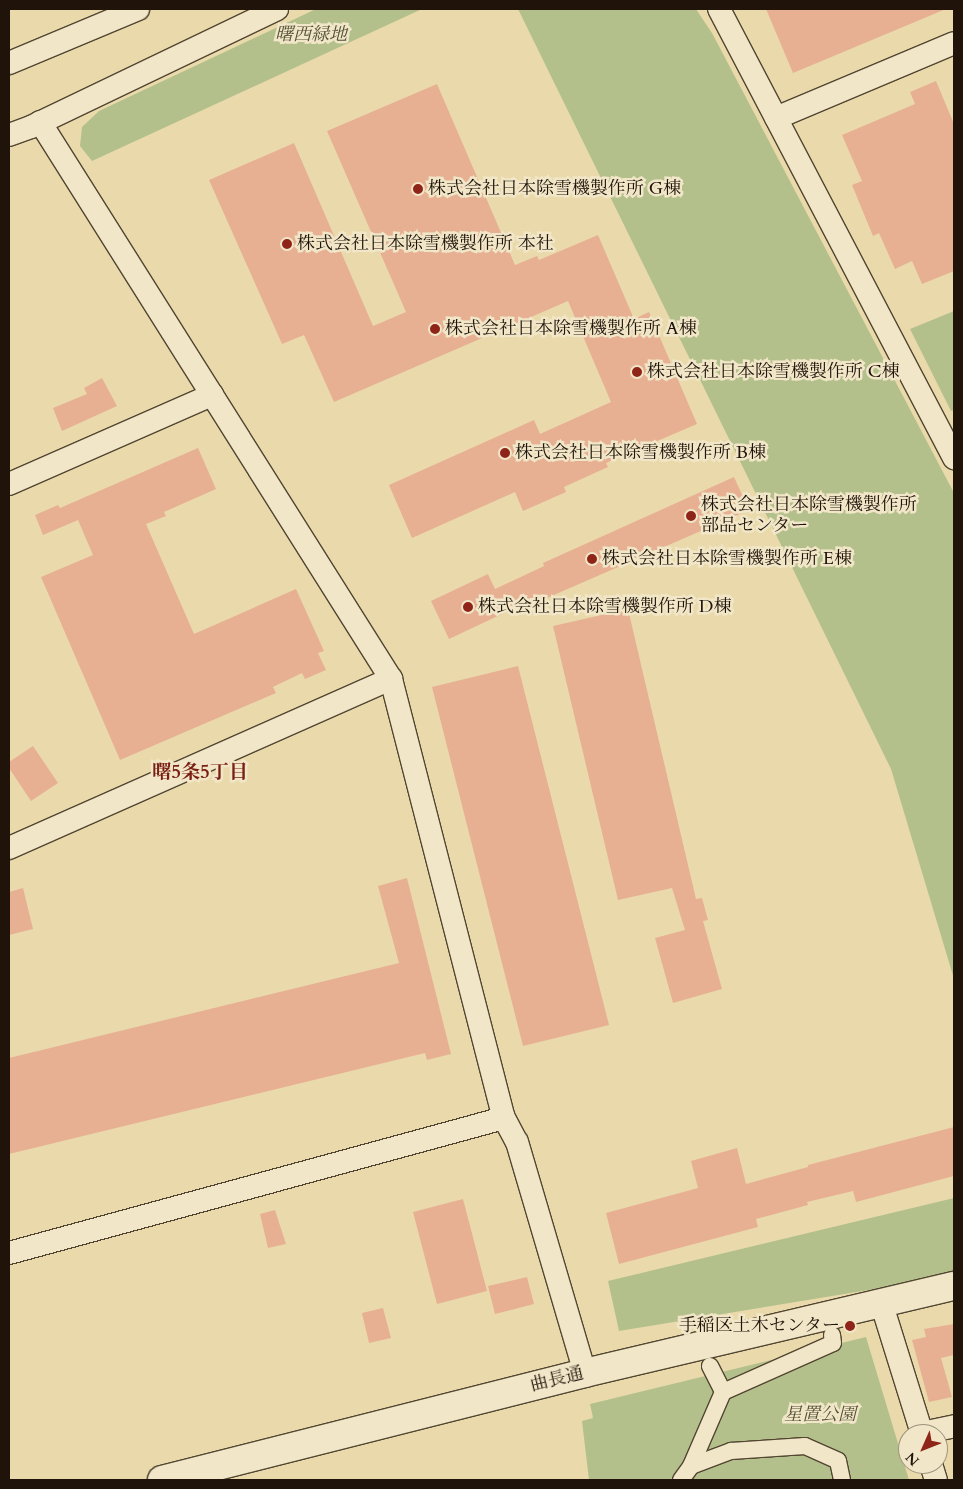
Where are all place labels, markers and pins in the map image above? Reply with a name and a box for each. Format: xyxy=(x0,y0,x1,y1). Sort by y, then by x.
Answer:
place label: 株式会社日本除雪機製作所 G棟 xyxy=(428,178,681,200)
marker: 株式会社日本除雪機製作所 G棟 xyxy=(412,183,424,195)
place label: 株式会社日本除雪機製作所 本社 xyxy=(297,233,554,255)
marker: 株式会社日本除雪機製作所 本社 xyxy=(281,238,293,250)
place label: 株式会社日本除雪機製作所 A棟 xyxy=(445,318,697,340)
marker: 株式会社日本除雪機製作所 A棟 xyxy=(429,323,441,335)
place label: 株式会社日本除雪機製作所 C棟 xyxy=(647,361,900,383)
marker: 株式会社日本除雪機製作所 C棟 xyxy=(631,366,643,378)
place label: 株式会社日本除雪機製作所 B棟 xyxy=(515,442,766,464)
marker: 株式会社日本除雪機製作所 B棟 xyxy=(499,447,511,459)
place label: 株式会社日本除雪機製作所 部品センター xyxy=(701,495,917,538)
marker: 株式会社日本除雪機製作所 部品センター xyxy=(685,510,697,522)
place label: 株式会社日本除雪機製作所 E棟 xyxy=(602,548,852,570)
marker: 株式会社日本除雪機製作所 E棟 xyxy=(586,553,598,565)
place label: 株式会社日本除雪機製作所 D棟 xyxy=(478,596,731,618)
marker: 株式会社日本除雪機製作所 D棟 xyxy=(462,601,474,613)
place label: 手稲区土木センター xyxy=(678,1315,840,1337)
marker: 手稲区土木センター xyxy=(844,1320,856,1332)

